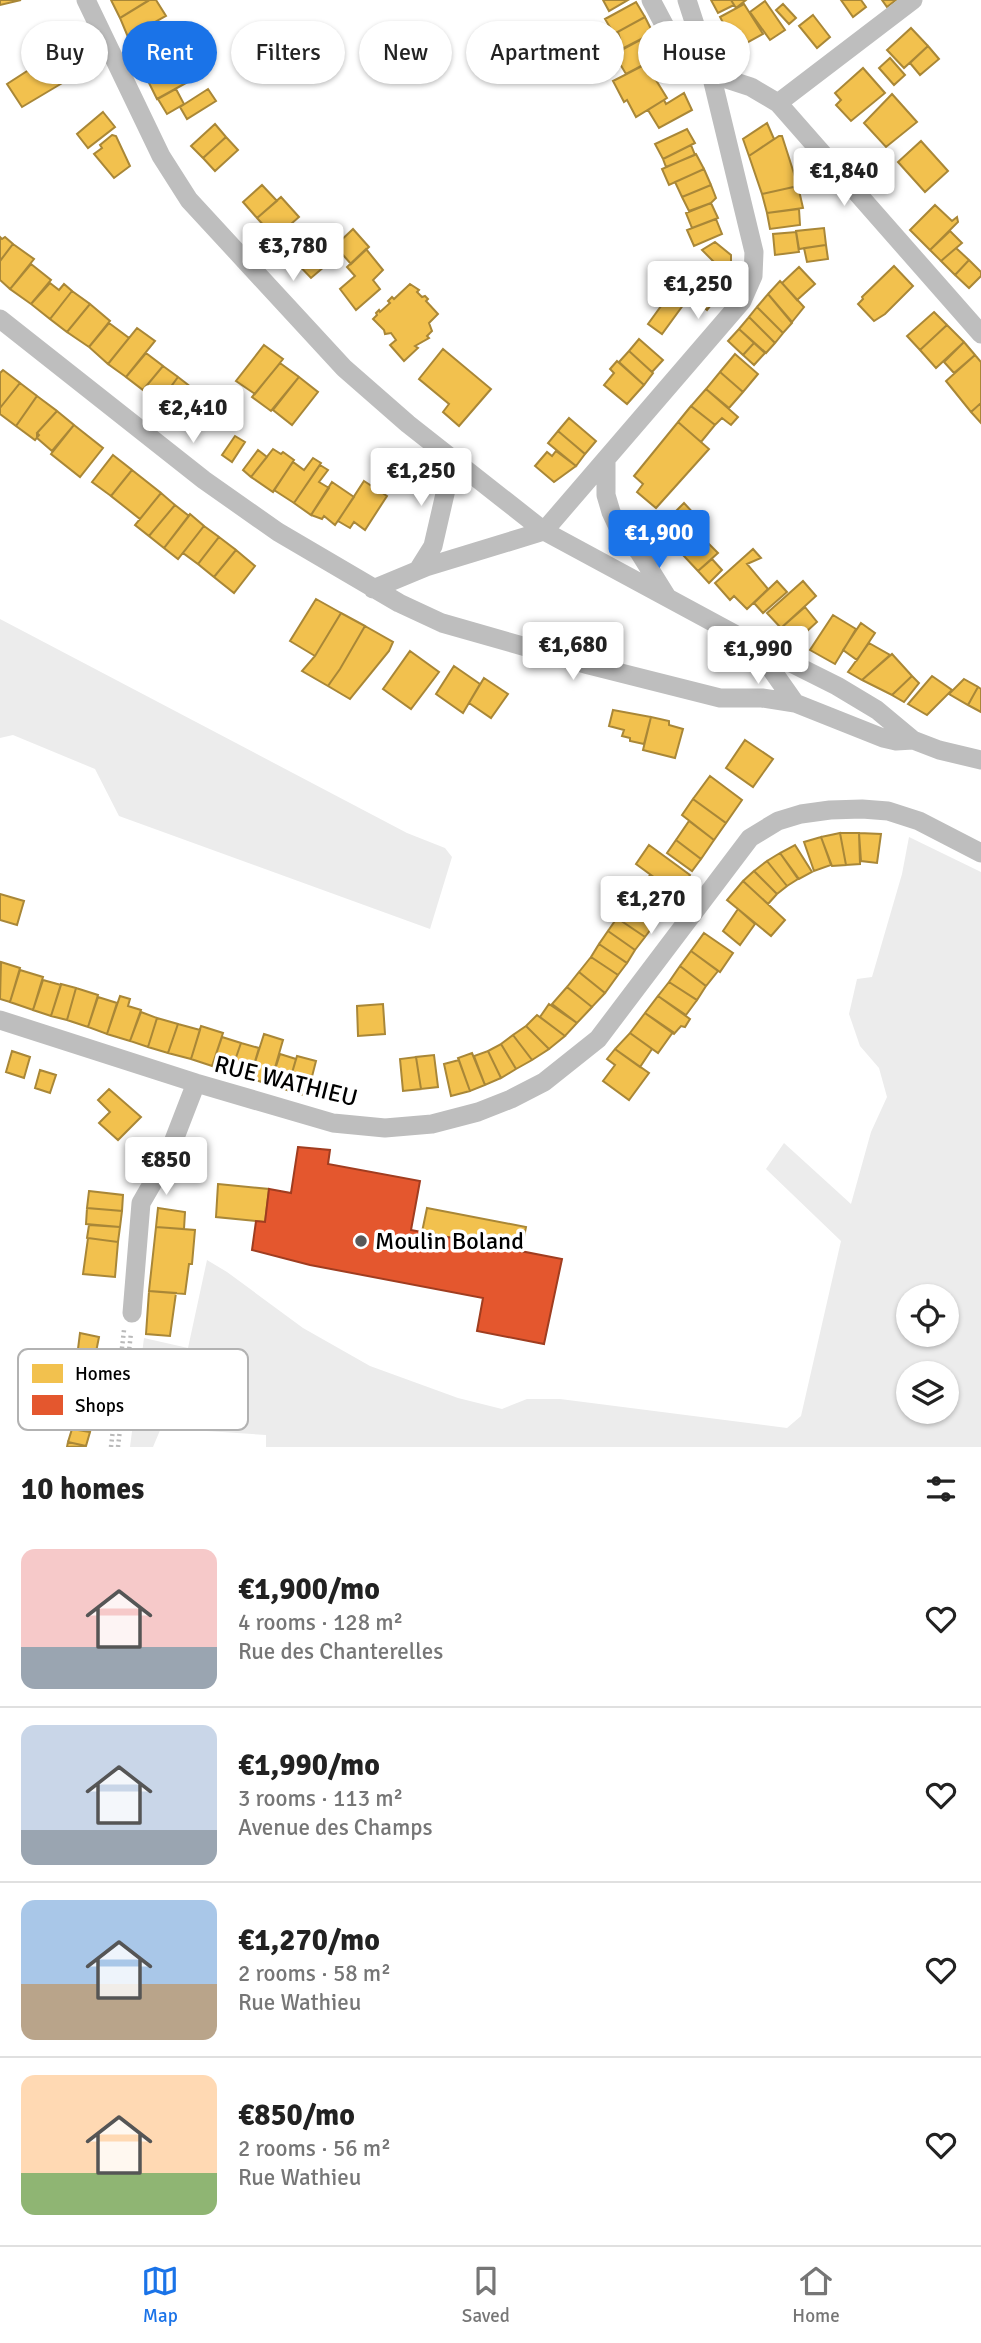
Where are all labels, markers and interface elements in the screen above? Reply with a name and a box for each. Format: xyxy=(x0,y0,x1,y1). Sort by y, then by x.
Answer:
chip: Buy xyxy=(21,21,108,84)
chip: Rent xyxy=(122,21,217,84)
chip: Filters xyxy=(231,21,345,84)
chip: New xyxy=(359,21,452,84)
chip: Apartment xyxy=(466,21,624,84)
chip: House xyxy=(638,21,750,84)
pin: €1,840 xyxy=(787,148,901,208)
text: €1,840 xyxy=(810,156,878,185)
pin: €3,780 xyxy=(236,224,350,283)
text: €3,780 xyxy=(259,231,327,260)
pin: €1,250 xyxy=(641,262,755,321)
text: €1,250 xyxy=(664,269,732,298)
pin: €2,410 xyxy=(136,386,250,445)
text: €2,410 xyxy=(159,393,227,422)
pin: €1,250 xyxy=(364,448,478,508)
text: €1,250 xyxy=(387,456,455,485)
pin: €1,900 xyxy=(602,510,716,570)
text: €1,900 xyxy=(625,518,693,547)
pin: €1,680 xyxy=(516,622,630,682)
pin: €1,990 xyxy=(701,626,815,686)
text: €1,680 xyxy=(539,630,607,659)
text: €1,990 xyxy=(724,634,792,663)
pin: €1,270 xyxy=(594,876,708,936)
text: €1,270 xyxy=(617,884,685,913)
street label: RUE WATHIEU xyxy=(211,1049,361,1113)
pin: €850 xyxy=(125,1138,207,1197)
text: €850 xyxy=(141,1145,191,1174)
place label: Moulin Boland xyxy=(375,1226,524,1256)
marker: Moulin Boland xyxy=(353,1233,369,1249)
map controls xyxy=(896,1284,959,1424)
button: locate xyxy=(896,1284,959,1347)
legend xyxy=(18,1349,248,1430)
button: layers xyxy=(896,1361,959,1424)
text: Homes xyxy=(75,1362,131,1386)
text: Shops xyxy=(75,1394,124,1418)
icon: filters xyxy=(922,1470,960,1508)
text: 10 homes xyxy=(21,1471,144,1508)
text: €1,900/mo xyxy=(238,1571,380,1608)
icon: home xyxy=(77,1577,161,1661)
icon: heart xyxy=(922,1600,960,1638)
text: 4 rooms · 128 m² xyxy=(238,1608,403,1637)
text: Rue des Chanterelles xyxy=(238,1637,443,1666)
text: €1,990/mo xyxy=(238,1747,380,1784)
icon: home xyxy=(77,1753,161,1837)
icon: heart xyxy=(922,1776,960,1814)
text: 3 rooms · 113 m² xyxy=(238,1784,403,1813)
text: Avenue des Champs xyxy=(238,1813,432,1842)
text: €1,270/mo xyxy=(238,1922,380,1959)
icon: home xyxy=(77,1928,161,2012)
icon: heart xyxy=(922,1951,960,1989)
text: 2 rooms · 58 m² xyxy=(238,1959,391,1988)
text: Rue Wathieu xyxy=(238,1988,361,2017)
text: €850/mo xyxy=(238,2097,355,2134)
icon: home xyxy=(77,2103,161,2187)
icon: heart xyxy=(922,2126,960,2164)
text: 2 rooms · 56 m² xyxy=(238,2134,391,2163)
text: Rue Wathieu xyxy=(238,2163,361,2192)
tab: Map xyxy=(141,2262,179,2328)
tab: Saved xyxy=(462,2262,510,2328)
tab: Home xyxy=(792,2262,840,2328)

